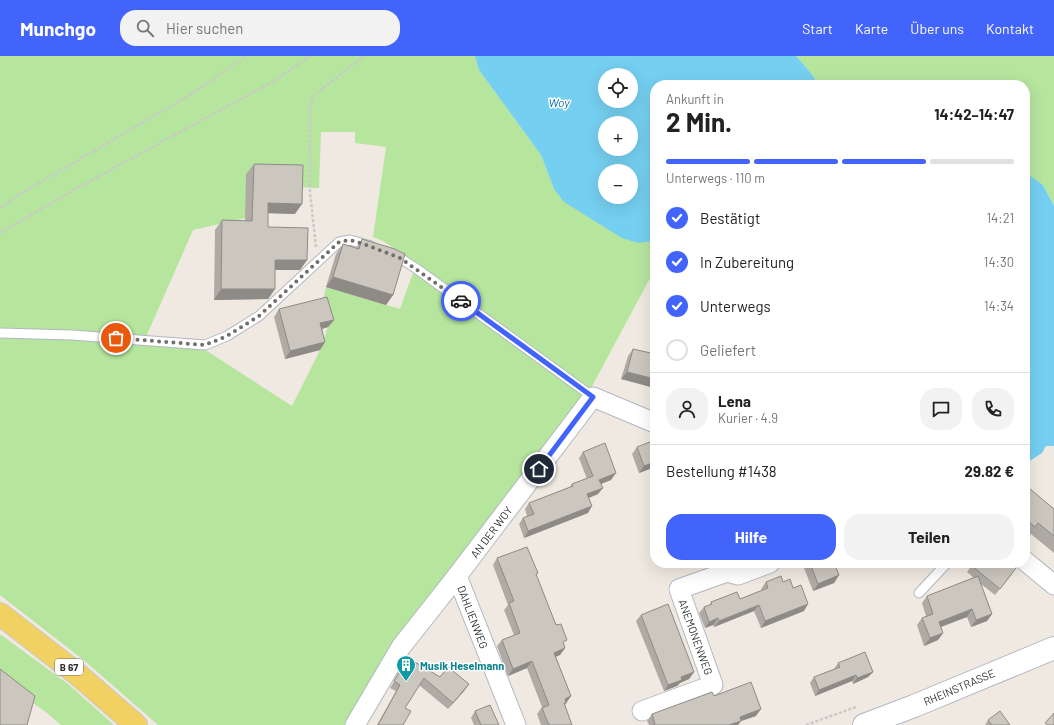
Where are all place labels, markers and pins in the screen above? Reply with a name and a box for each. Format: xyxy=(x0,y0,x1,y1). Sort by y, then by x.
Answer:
pin xyxy=(99,321,133,355)
pin xyxy=(522,452,556,486)
building icon: Musik Heselmann xyxy=(395,654,417,682)
place label: Musik Heselmann xyxy=(420,659,504,672)

